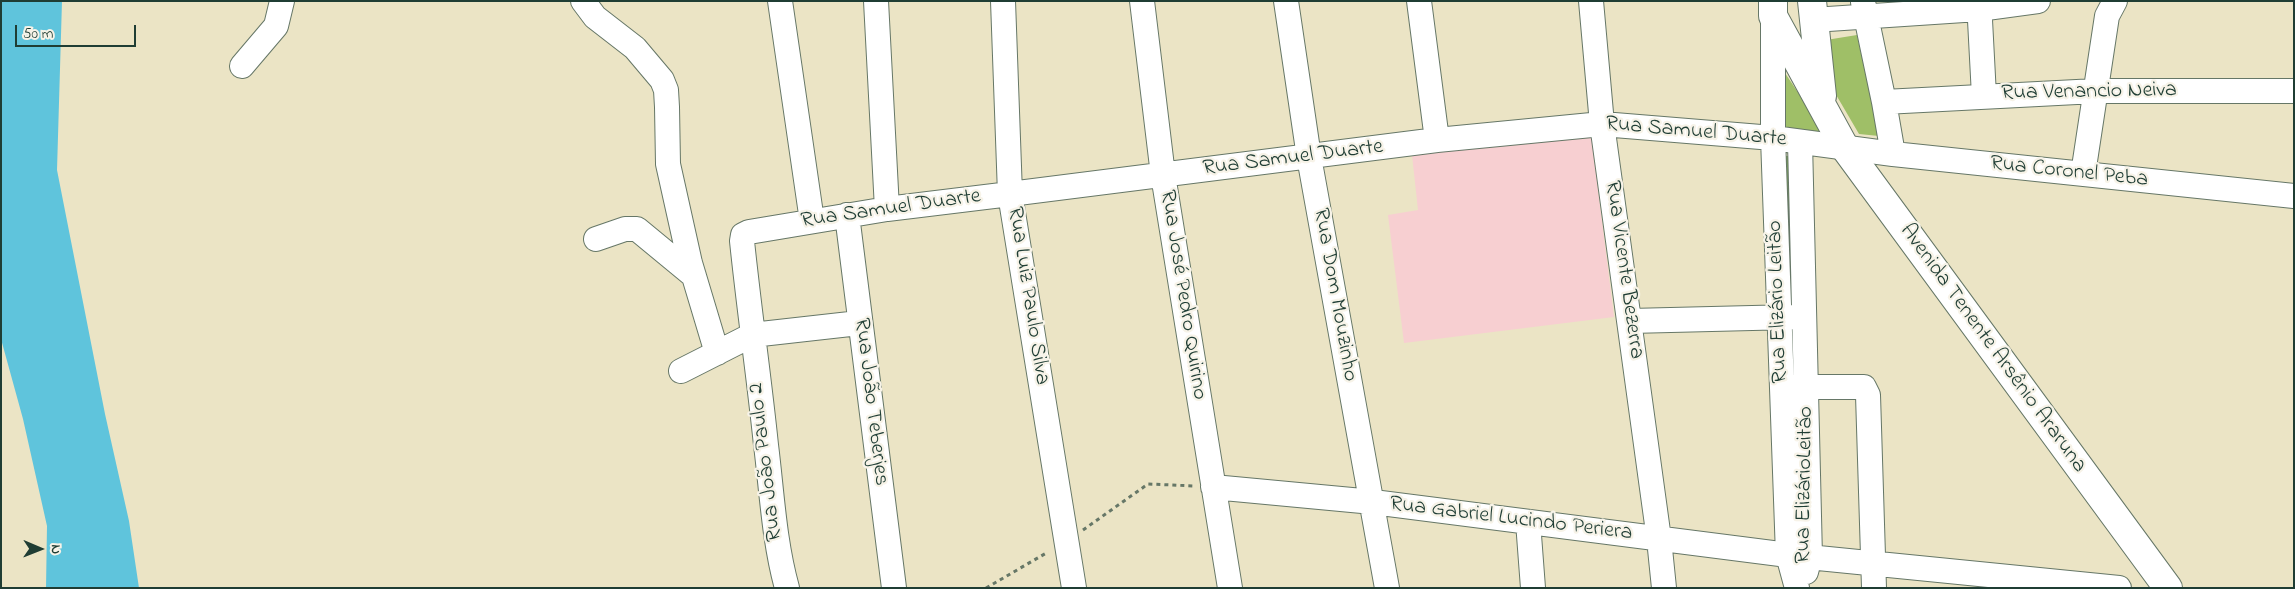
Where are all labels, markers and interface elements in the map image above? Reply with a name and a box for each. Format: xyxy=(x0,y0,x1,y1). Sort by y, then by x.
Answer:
scale bar xyxy=(18,15,139,47)
text: 50 m xyxy=(23,23,53,45)
street label: Rua Venancio Neiva xyxy=(2001,78,2177,108)
street label: Rua Samuel Duarte xyxy=(1605,112,1787,154)
street label: Rua Samuel Duarte xyxy=(1201,135,1385,183)
street label: Rua Coronel Peba xyxy=(1989,152,2149,194)
street label: Rua Vicente Bezerra xyxy=(1597,179,1649,361)
street label: Rua Samuel Duarte xyxy=(799,184,983,236)
street label: Rua José Pedro Quirino xyxy=(1152,188,1212,402)
street label: Rua Luiz Paulo Silva xyxy=(1000,205,1054,387)
street label: Rua Dom Mouzinho xyxy=(1306,206,1362,384)
street label: Avenida Tenente Arsênio Araruna xyxy=(1893,219,2091,479)
street label: Rua Elizário Leitão xyxy=(1763,220,1795,384)
street label: Rua João Teberjes xyxy=(847,317,893,487)
street label: Rua João Paulo 2 xyxy=(744,381,790,543)
street label: Rua ElizárioLeitão xyxy=(1791,406,1821,564)
street label: Rua Gabriel Lucindo Periera xyxy=(1388,492,1634,548)
north arrow xyxy=(15,524,65,574)
text: N xyxy=(45,544,66,554)

